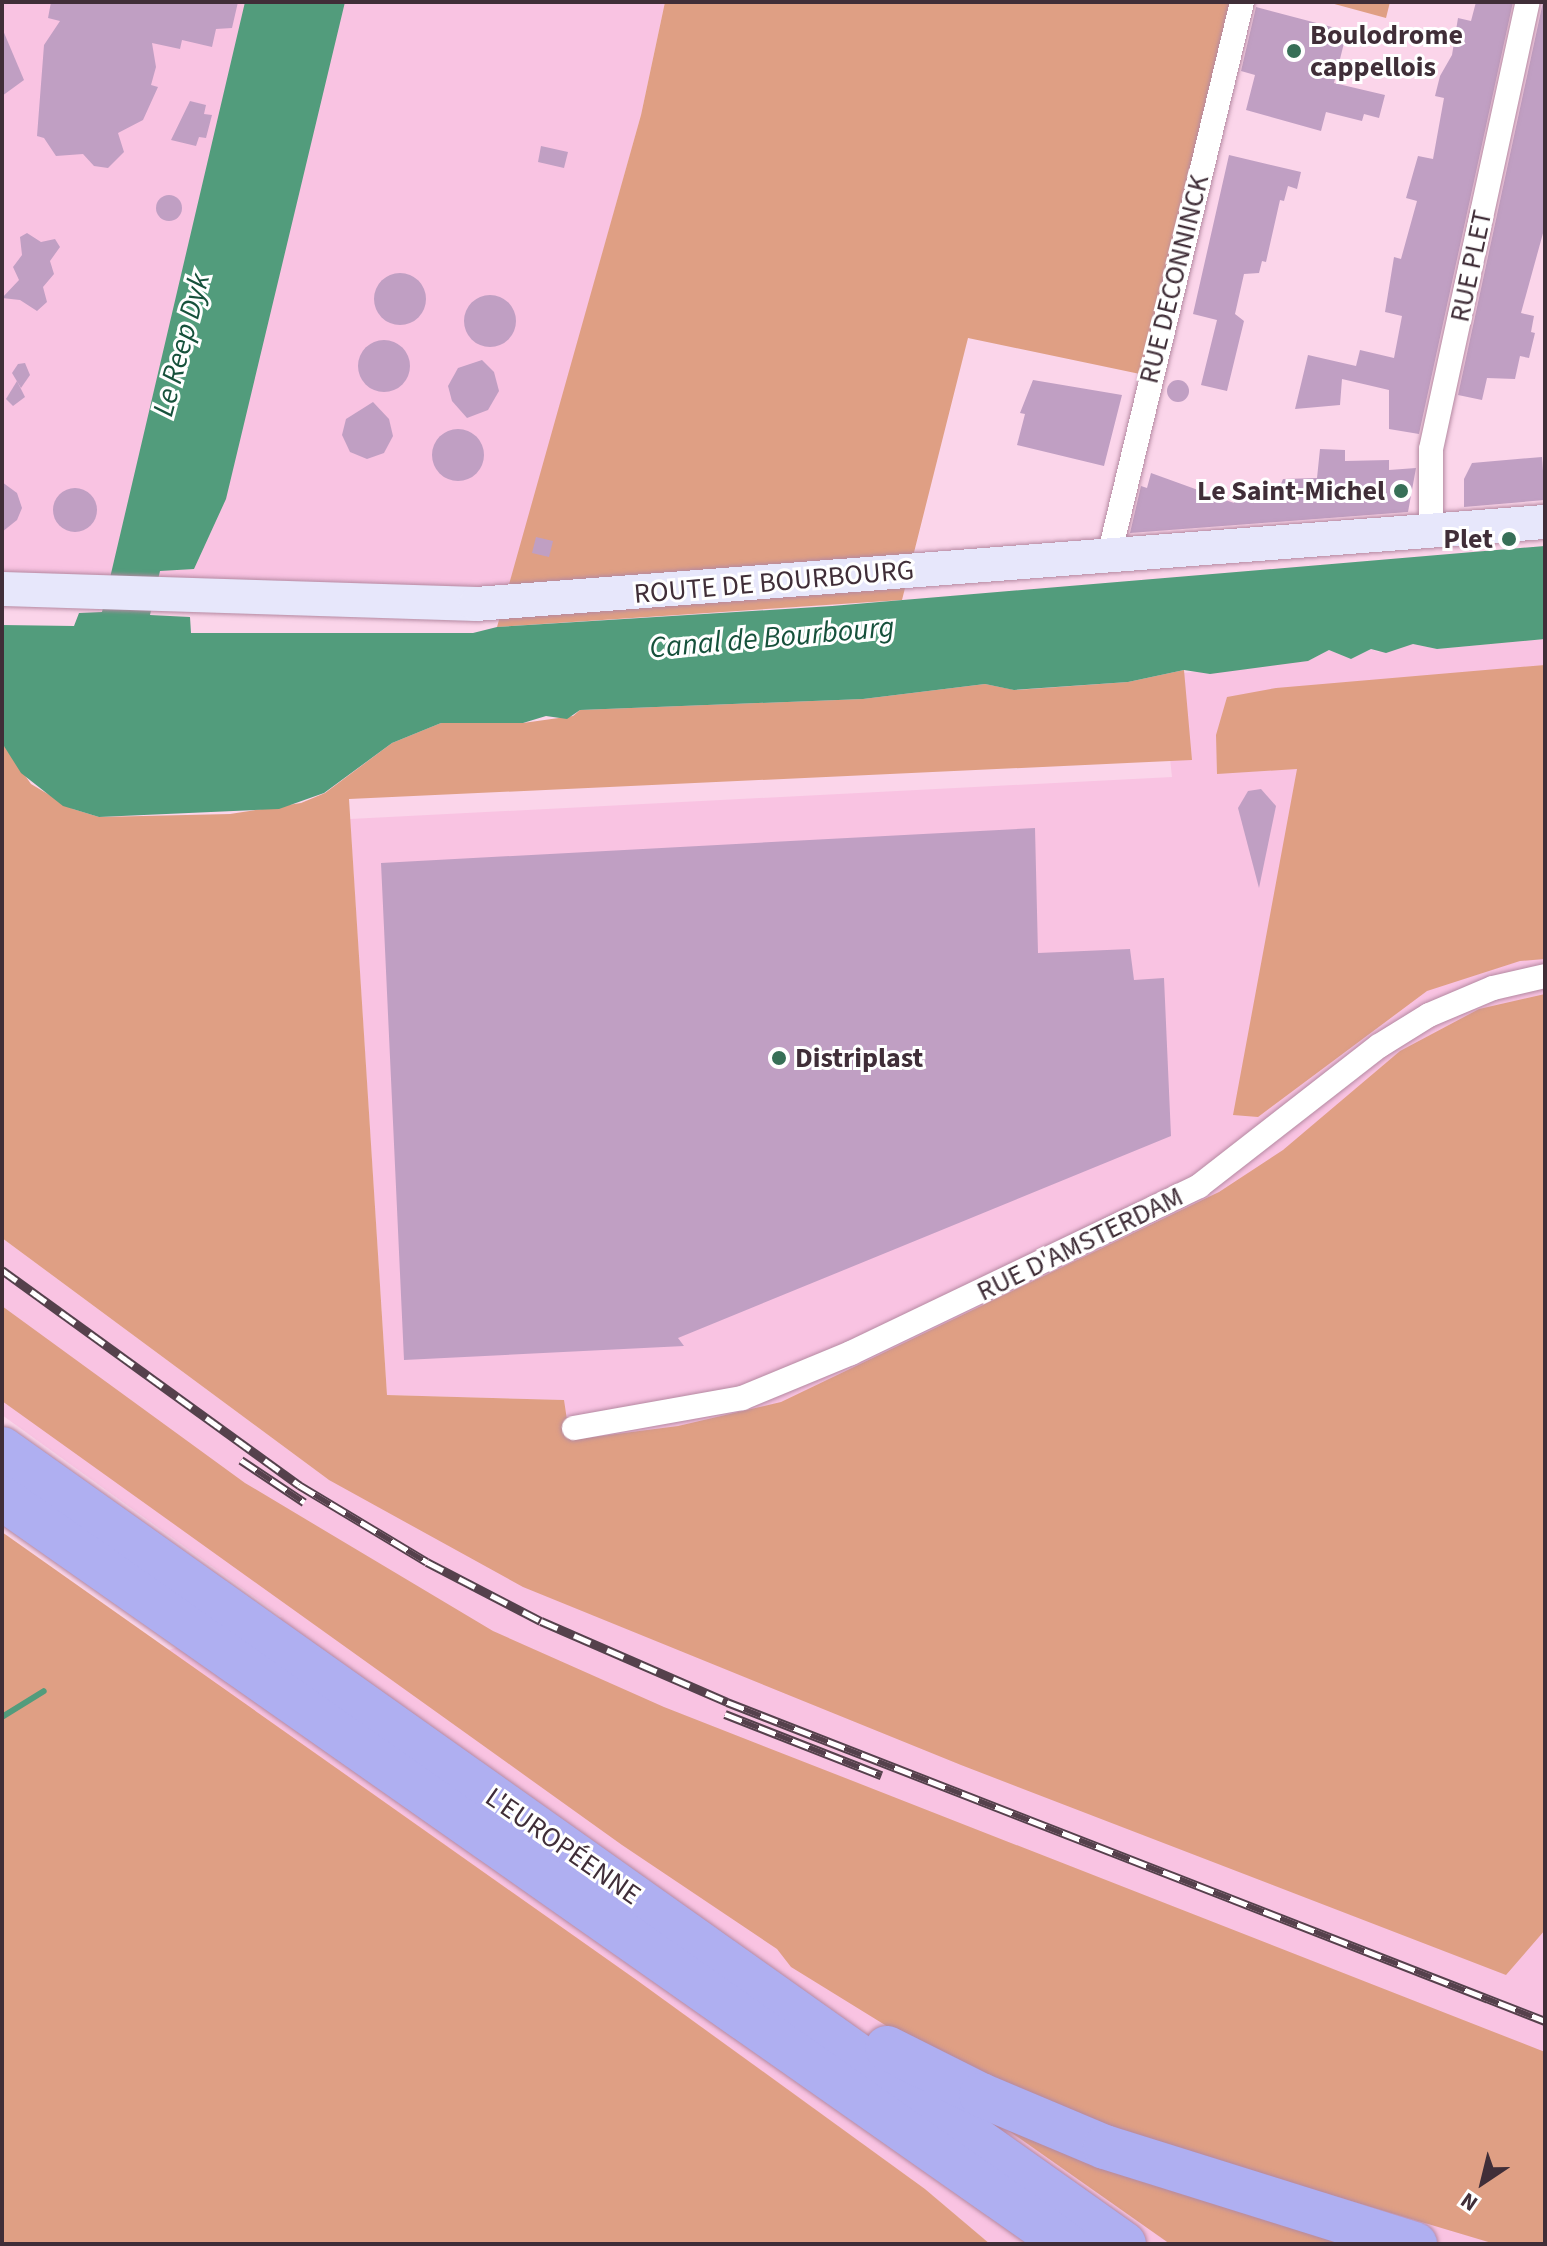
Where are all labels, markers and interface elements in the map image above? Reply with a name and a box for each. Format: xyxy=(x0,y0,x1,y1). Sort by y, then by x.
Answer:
place label: Boulodrome cappellois xyxy=(1310,18,1463,84)
marker: Boulodrome cappellois xyxy=(1285,42,1303,60)
street label: RUE DECONNINCK xyxy=(1132,171,1216,387)
street label: RUE PLET xyxy=(1443,207,1499,325)
water label: Le Reep Dyk xyxy=(146,270,218,420)
place label: Le Saint-Michel xyxy=(1197,474,1385,508)
marker: Le Saint-Michel xyxy=(1392,482,1410,500)
place label: Plet xyxy=(1443,522,1493,556)
marker: Plet xyxy=(1500,530,1518,548)
street label: ROUTE DE BOURBOURG xyxy=(633,553,915,611)
water label: Canal de Bourbourg xyxy=(648,609,896,667)
place label: Distriplast xyxy=(795,1041,923,1075)
marker: Distriplast xyxy=(770,1049,788,1067)
street label: RUE D'AMSTERDAM xyxy=(971,1180,1189,1308)
street label: L'EUROPÉENNE xyxy=(479,1780,647,1912)
north arrow xyxy=(1443,2142,1523,2222)
text: N xyxy=(1454,2184,1484,2219)

